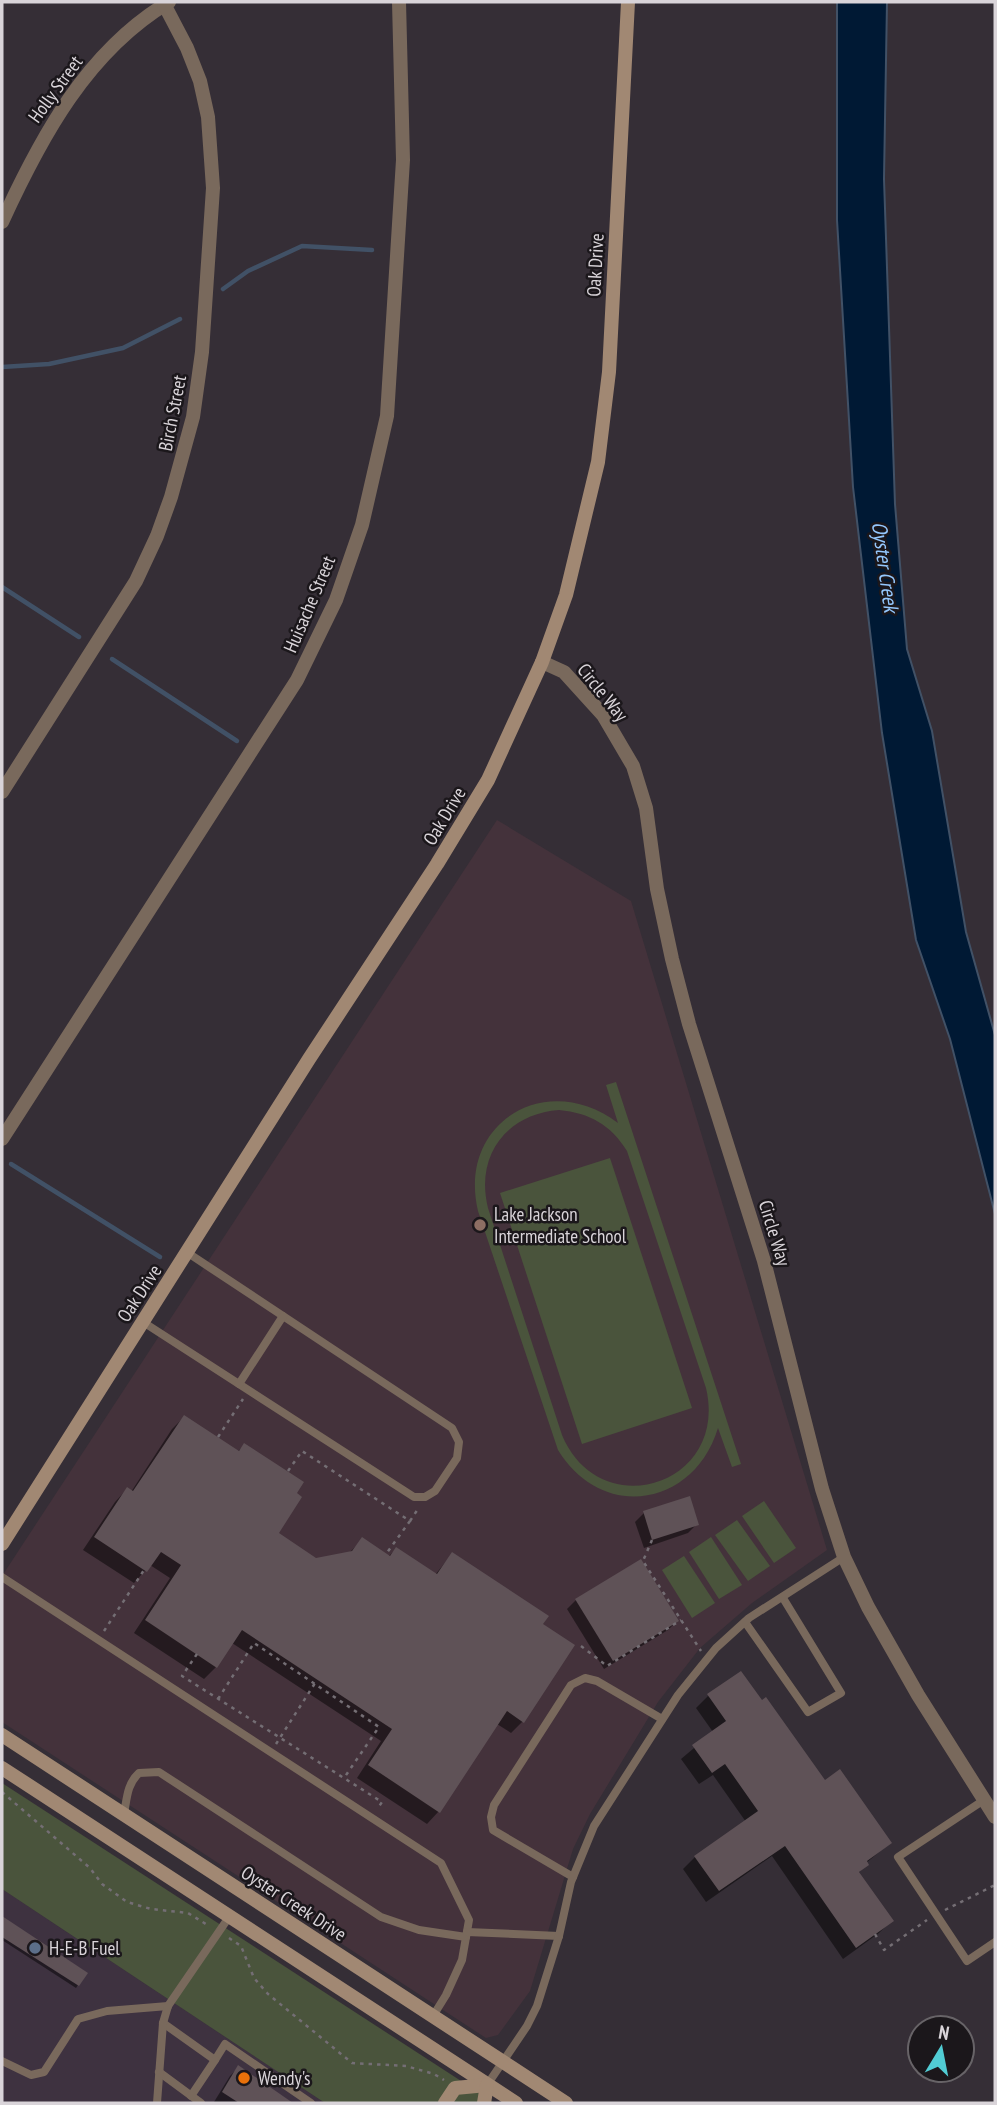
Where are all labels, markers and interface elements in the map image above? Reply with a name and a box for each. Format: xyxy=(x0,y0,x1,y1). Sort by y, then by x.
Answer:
street label: Holly Street xyxy=(23,50,88,127)
street label: Oak Drive xyxy=(581,233,609,297)
street label: Birch Street xyxy=(153,372,191,453)
water label: Oyster Creek xyxy=(866,520,906,617)
street label: Huisache Street xyxy=(278,551,340,656)
street label: Circle Way xyxy=(572,658,634,727)
street label: Oak Drive xyxy=(417,782,471,849)
street label: Circle Way xyxy=(754,1197,797,1270)
place label: Lake Jackson Intermediate School xyxy=(494,1202,627,1248)
marker: Lake Jackson Intermediate School xyxy=(472,1217,488,1233)
street label: Oak Drive xyxy=(112,1260,166,1326)
street label: Oyster Creek Drive xyxy=(237,1860,351,1946)
place label: H-E-B Fuel xyxy=(49,1936,120,1960)
marker: H-E-B Fuel xyxy=(27,1940,43,1956)
north arrow xyxy=(906,2014,976,2084)
text: N xyxy=(937,2020,951,2045)
place label: Wendy's xyxy=(258,2066,311,2090)
marker: Wendy's xyxy=(236,2070,252,2086)

